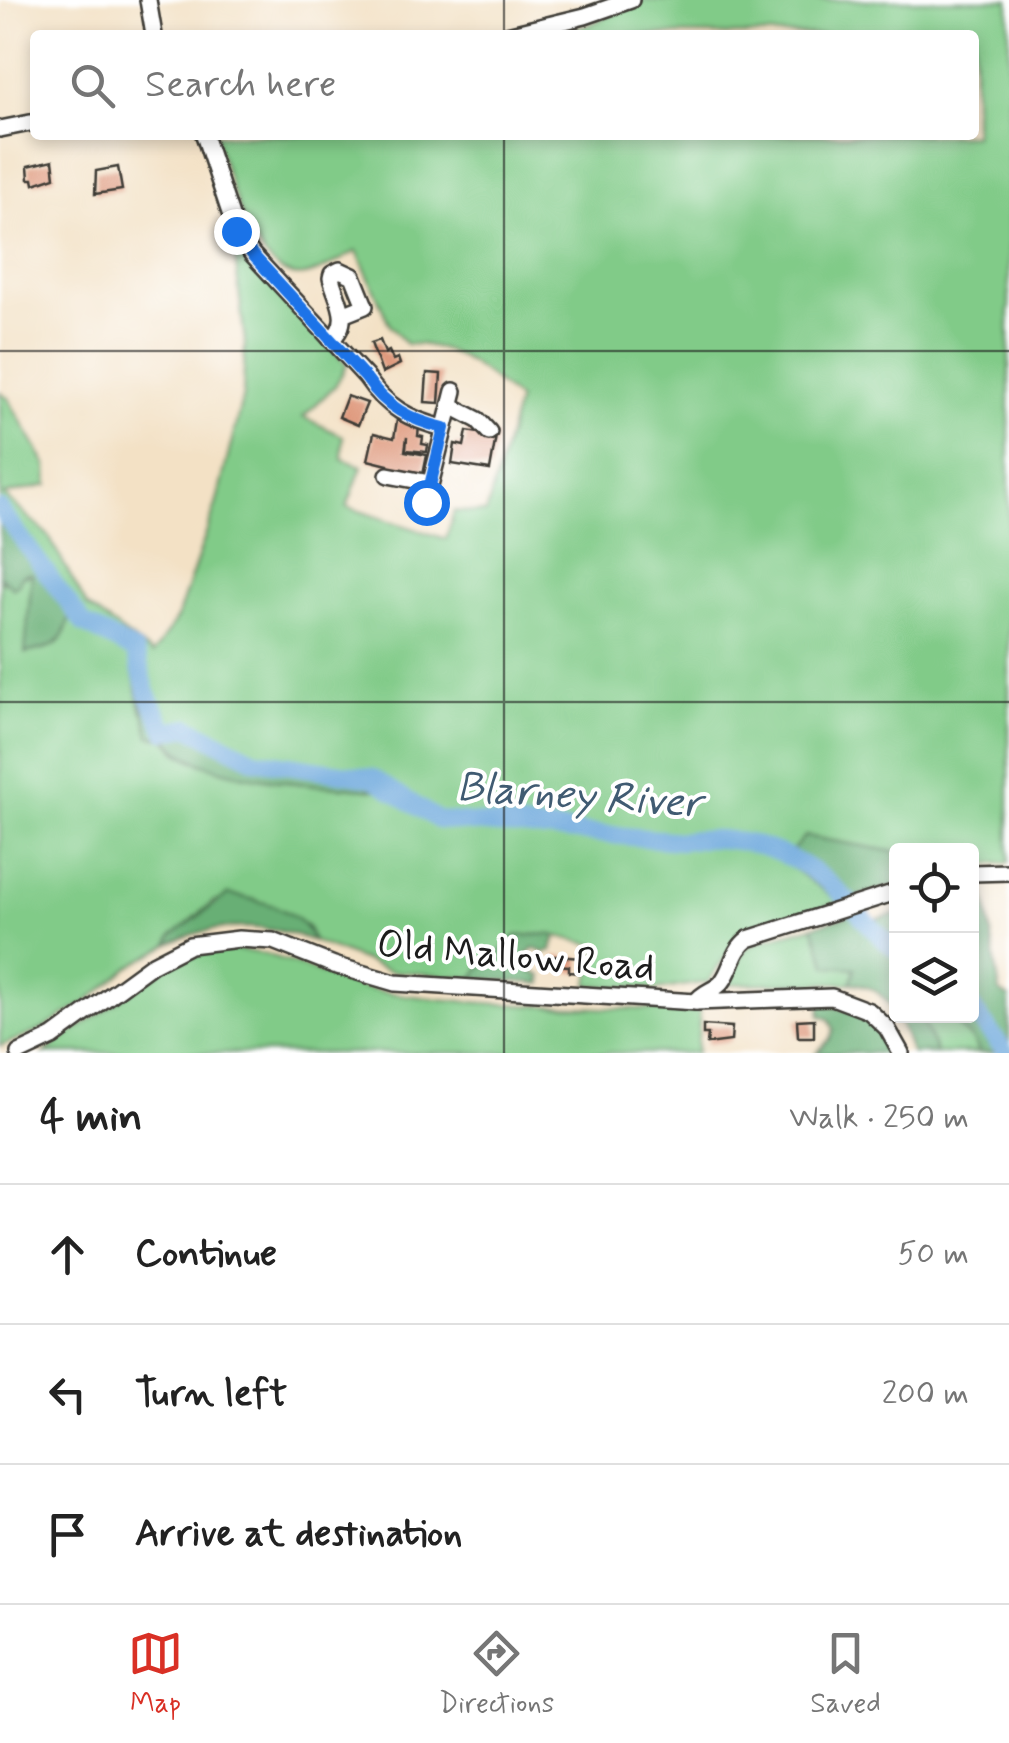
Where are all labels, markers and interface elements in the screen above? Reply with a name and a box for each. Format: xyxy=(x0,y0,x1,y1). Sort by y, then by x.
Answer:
search box xyxy=(30,30,979,140)
icon: search xyxy=(65,58,120,113)
text: Search here xyxy=(145,61,336,110)
route end xyxy=(214,209,260,255)
route start xyxy=(404,480,450,526)
water label: Blarney River xyxy=(455,761,708,833)
map controls xyxy=(889,843,979,1023)
button: locate xyxy=(889,843,979,933)
street label: Old Mallow Road xyxy=(375,919,657,995)
button: layers xyxy=(889,933,979,1023)
text: 4 min xyxy=(40,1091,142,1146)
text: Walk · 250 m xyxy=(789,1097,969,1139)
icon: ahead xyxy=(40,1227,95,1282)
text: Continue xyxy=(135,1230,277,1279)
text: 50 m xyxy=(897,1233,969,1275)
icon: left xyxy=(40,1367,95,1422)
text: Turn left xyxy=(135,1370,287,1419)
text: 200 m xyxy=(882,1373,969,1415)
icon: arrive xyxy=(40,1507,95,1562)
text: Arrive at destination xyxy=(135,1510,462,1559)
tab: Map xyxy=(128,1626,183,1723)
tab: Directions xyxy=(439,1626,554,1723)
tab: Saved xyxy=(810,1626,881,1723)

